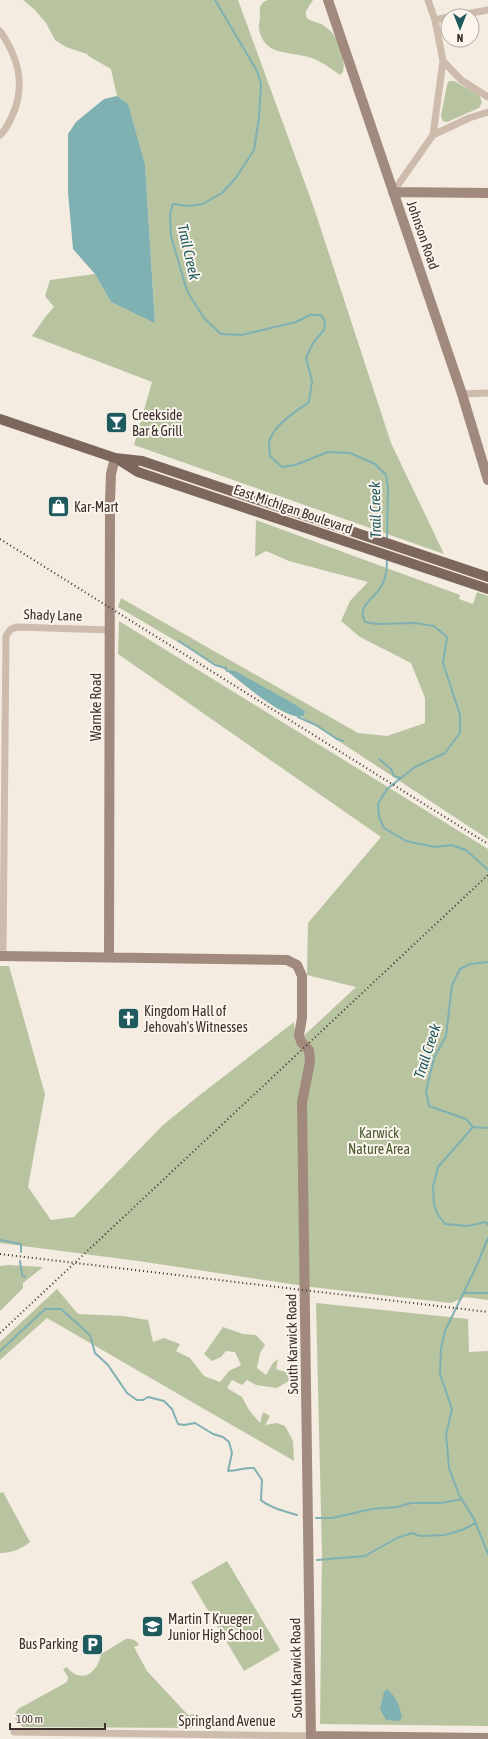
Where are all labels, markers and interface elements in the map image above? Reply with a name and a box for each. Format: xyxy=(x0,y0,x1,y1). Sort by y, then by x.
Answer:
north arrow xyxy=(440,8,480,48)
text: N xyxy=(457,32,463,44)
street label: Johnson Road xyxy=(404,199,442,271)
water label: Trail Creek xyxy=(174,222,204,282)
place label: Creekside Bar & Grill xyxy=(132,407,183,439)
bar icon: Creekside Bar & Grill xyxy=(103,410,129,436)
street label: East Michigan Boulevard xyxy=(231,481,355,537)
water label: Trail Creek xyxy=(366,481,384,539)
shop icon: Kar-Mart xyxy=(46,494,72,520)
place label: Kar-Mart xyxy=(74,499,119,515)
street label: Shady Lane xyxy=(23,606,83,624)
street label: Warnke Road xyxy=(88,673,104,741)
place label: Kingdom Hall of Jehovah's Witnesses xyxy=(144,1003,248,1035)
church icon: Kingdom Hall of Jehovah's Witnesses xyxy=(116,1006,142,1032)
water label: Trail Creek xyxy=(410,1021,444,1081)
park label: Karwick Nature Area xyxy=(348,1125,410,1157)
street label: South Karwick Road xyxy=(283,1293,301,1395)
place label: Martin T Krueger Junior High School xyxy=(168,1611,263,1643)
school or university icon: Martin T Krueger Junior High School xyxy=(139,1614,165,1640)
street label: South Karwick Road xyxy=(287,1617,305,1719)
parking icon: Bus Parking xyxy=(80,1631,106,1657)
place label: Bus Parking xyxy=(19,1636,78,1652)
scale bar xyxy=(10,1705,105,1731)
text: 100 m xyxy=(16,1712,43,1726)
street label: Springland Avenue xyxy=(179,1713,276,1729)

